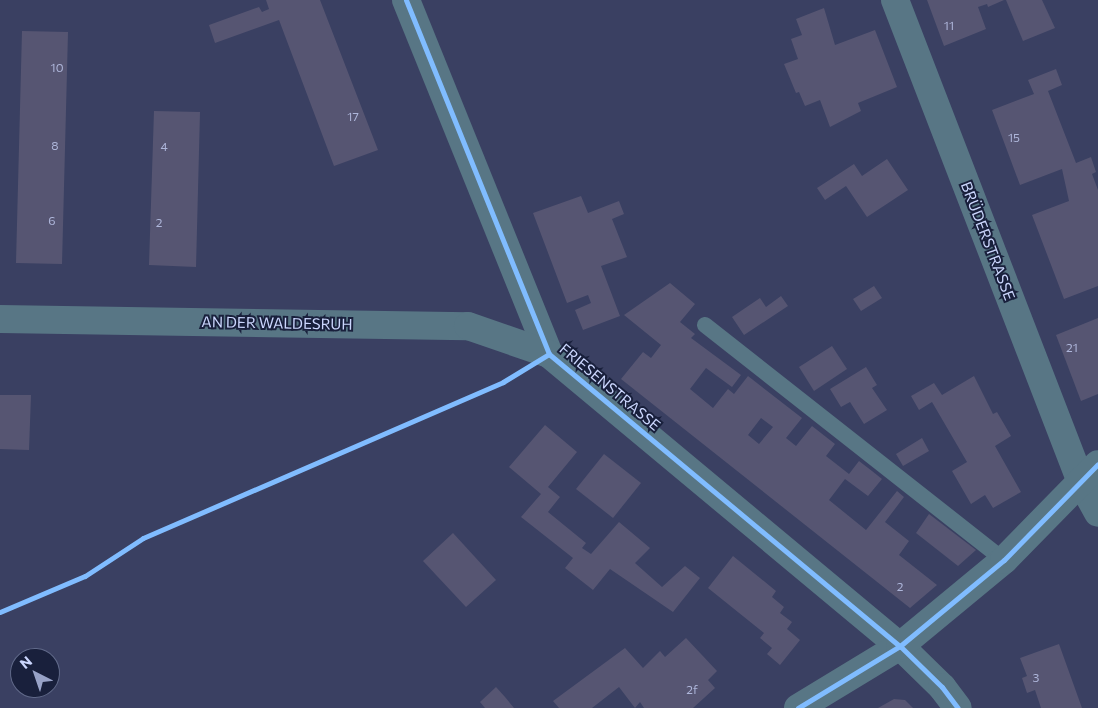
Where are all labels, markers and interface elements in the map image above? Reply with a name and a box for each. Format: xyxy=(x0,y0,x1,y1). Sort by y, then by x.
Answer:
house number: 11 xyxy=(944,19,954,33)
house number: 10 xyxy=(51,61,63,75)
house number: 17 xyxy=(347,110,359,124)
house number: 15 xyxy=(1008,131,1020,145)
house number: 8 xyxy=(51,139,59,153)
house number: 4 xyxy=(160,140,168,154)
street label: BRÜDERSTRASSE xyxy=(957,179,1019,303)
house number: 6 xyxy=(48,214,56,228)
house number: 2 xyxy=(156,216,162,230)
street label: AN DER WALDESRUH xyxy=(201,313,353,333)
street label: FRIESENSTRASSE xyxy=(556,340,664,434)
house number: 21 xyxy=(1066,341,1078,355)
house number: 2 xyxy=(897,580,903,594)
north arrow xyxy=(10,648,60,698)
text: N xyxy=(16,652,35,672)
house number: 3 xyxy=(1033,671,1039,685)
house number: 2f xyxy=(686,683,698,697)

